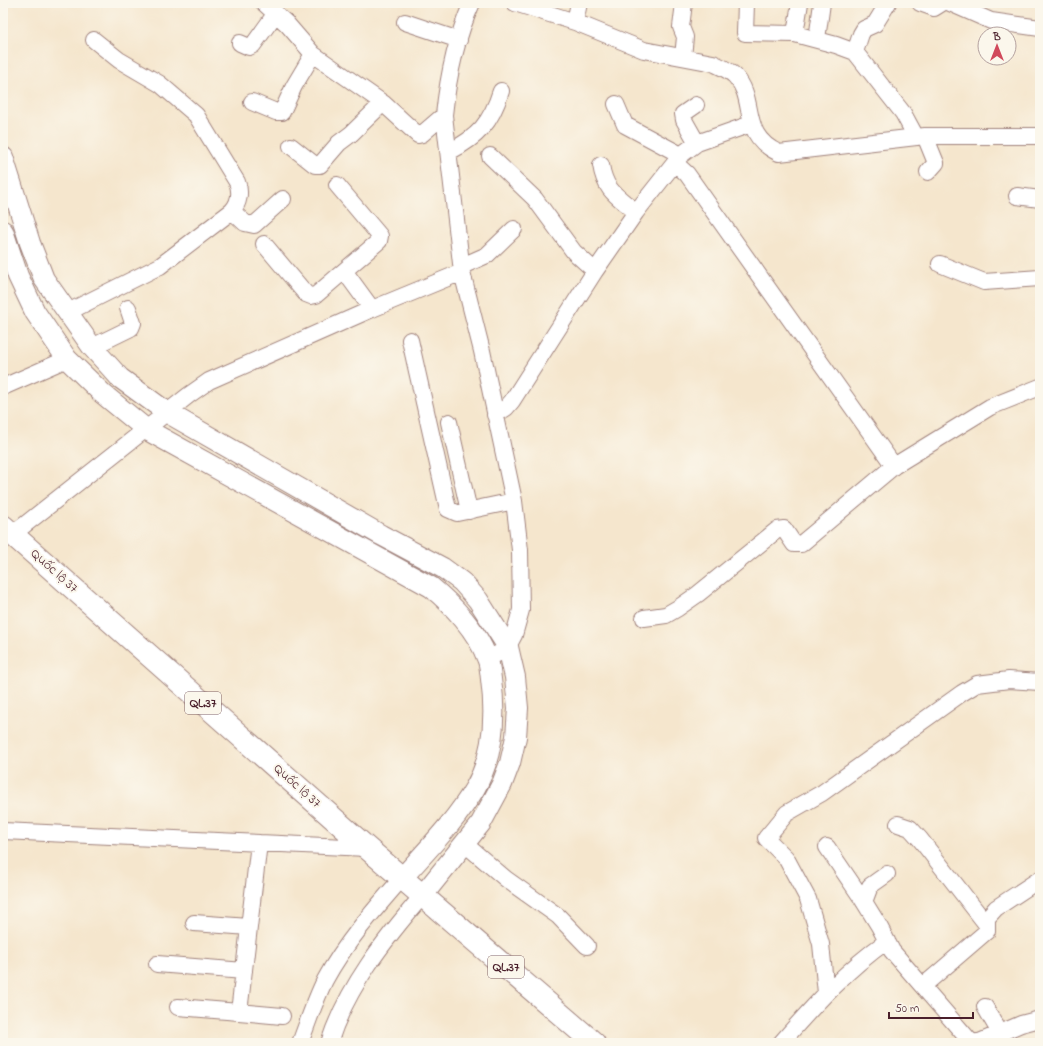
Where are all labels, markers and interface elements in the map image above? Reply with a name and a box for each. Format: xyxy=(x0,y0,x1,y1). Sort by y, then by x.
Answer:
north arrow xyxy=(977,26,1017,66)
text: B xyxy=(992,29,1001,45)
street label: Quốc lộ 37 xyxy=(25,544,83,598)
road number: QL.37 xyxy=(185,692,221,714)
street label: Quốc lộ 37 xyxy=(268,759,326,813)
road number: QL.37 xyxy=(488,956,524,978)
scale bar xyxy=(889,994,973,1020)
text: 50 m xyxy=(895,1000,919,1018)

